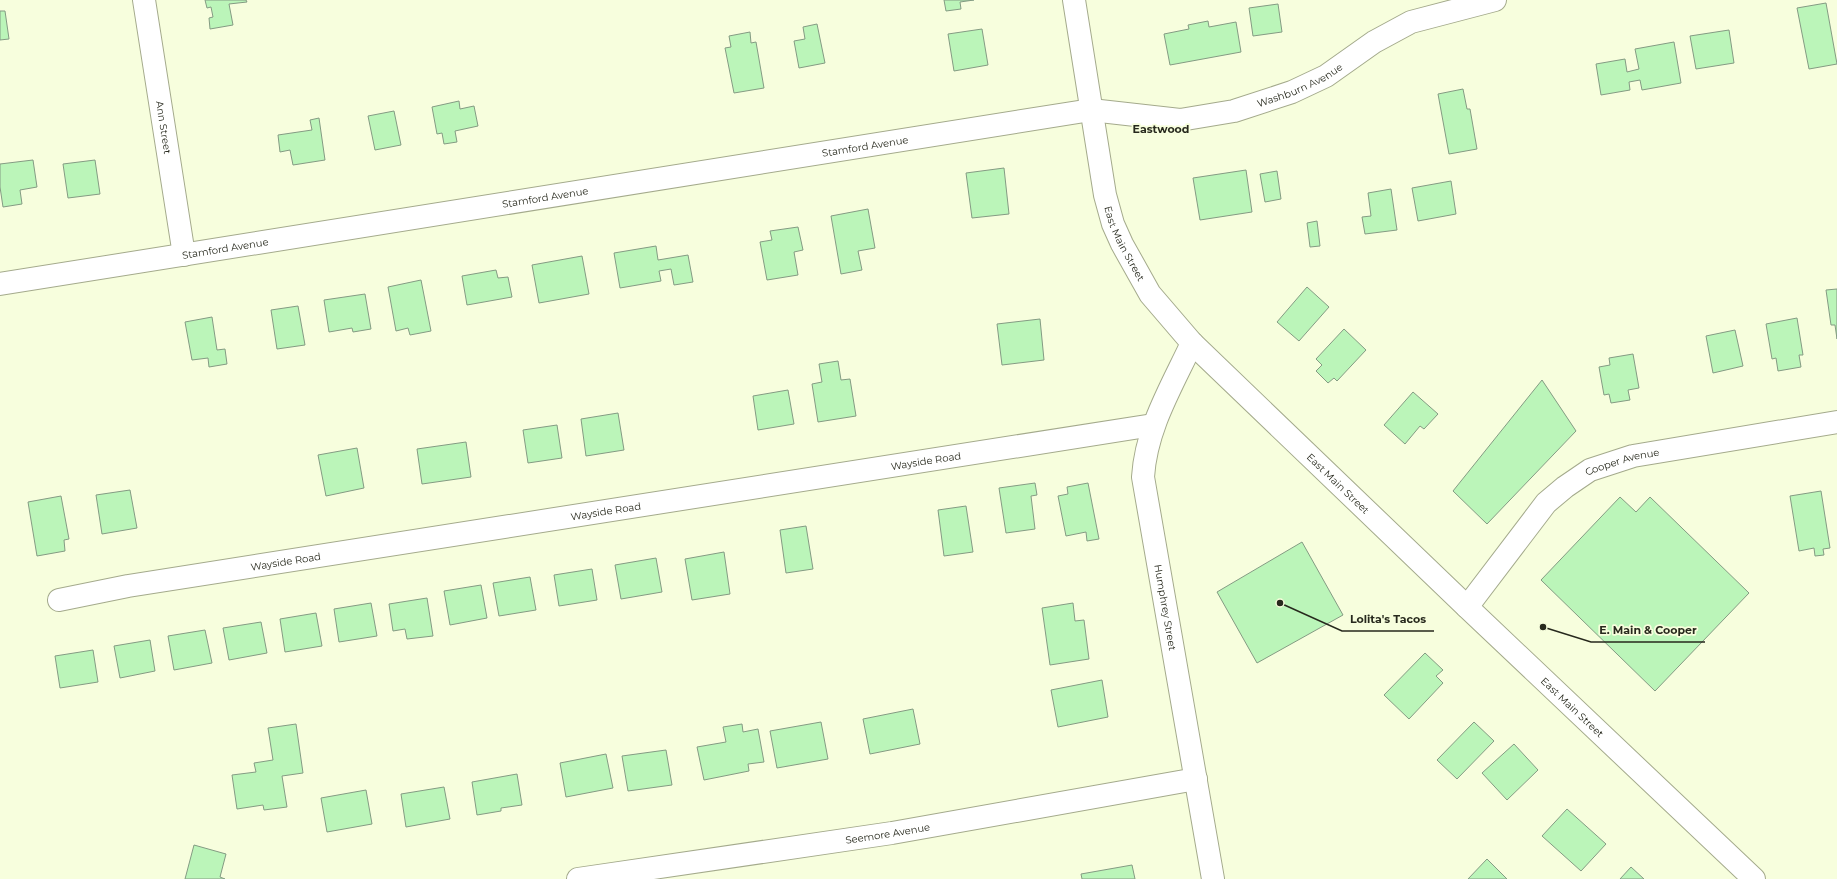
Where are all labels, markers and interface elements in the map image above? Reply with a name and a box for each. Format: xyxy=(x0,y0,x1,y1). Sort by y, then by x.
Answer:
street label: Washburn Avenue xyxy=(1255,60,1345,110)
street label: Ann Street xyxy=(153,100,174,155)
district label: Eastwood xyxy=(1133,122,1189,136)
street label: Stamford Avenue xyxy=(821,133,909,160)
street label: Stamford Avenue xyxy=(501,184,589,211)
street label: East Main Street xyxy=(1101,205,1148,284)
street label: Stamford Avenue xyxy=(181,235,269,262)
street label: Cooper Avenue xyxy=(1582,446,1660,479)
street label: Wayside Road xyxy=(890,449,962,473)
street label: East Main Street xyxy=(1304,451,1372,517)
street label: Wayside Road xyxy=(570,500,642,523)
street label: Wayside Road xyxy=(250,550,322,574)
street label: Humphrey Street xyxy=(1151,563,1179,652)
callout: Lolita's Tacos xyxy=(1342,608,1434,631)
text: Lolita's Tacos xyxy=(1350,612,1426,626)
callout: E. Main & Cooper xyxy=(1591,619,1705,642)
text: E. Main & Cooper xyxy=(1599,623,1697,637)
street label: East Main Street xyxy=(1538,675,1606,740)
street label: Seemore Avenue xyxy=(845,820,931,847)

